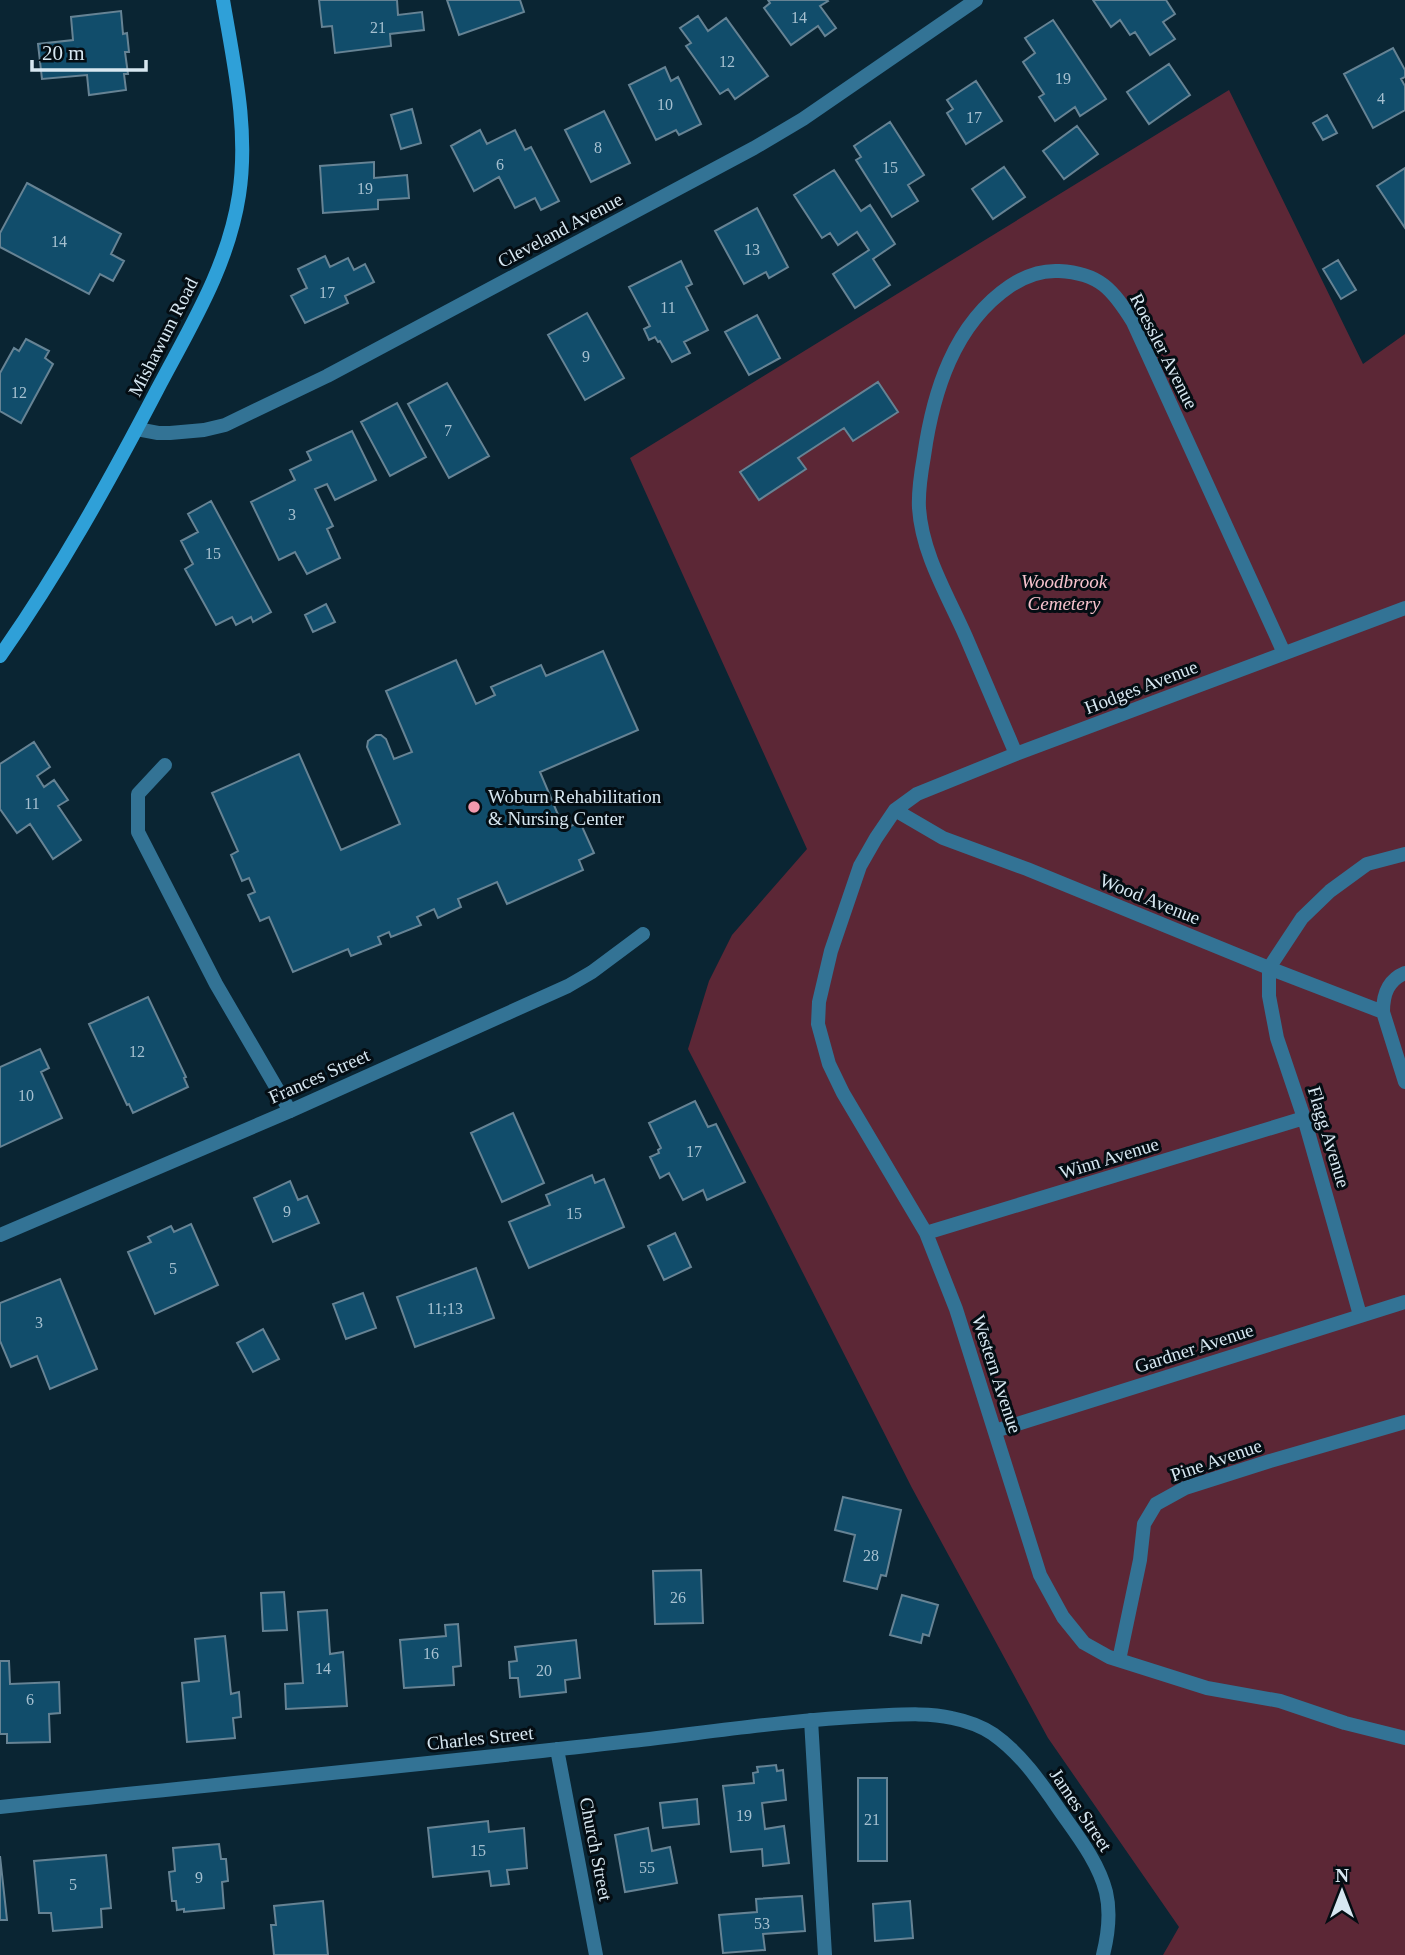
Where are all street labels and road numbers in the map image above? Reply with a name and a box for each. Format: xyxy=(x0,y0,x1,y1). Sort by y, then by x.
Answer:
street label: Cleveland Avenue xyxy=(494,188,626,272)
street label: Mishawum Road xyxy=(124,274,202,400)
street label: Roessler Avenue xyxy=(1126,290,1202,412)
street label: Hodges Avenue xyxy=(1081,656,1201,718)
street label: Wood Avenue xyxy=(1097,869,1203,929)
street label: Frances Street xyxy=(265,1044,373,1108)
street label: Flagg Avenue xyxy=(1304,1084,1354,1190)
street label: Winn Avenue xyxy=(1057,1133,1161,1183)
street label: Western Avenue xyxy=(968,1312,1026,1436)
street label: Gardner Avenue xyxy=(1132,1319,1256,1377)
street label: Pine Avenue xyxy=(1168,1435,1264,1485)
street label: Charles Street xyxy=(426,1722,535,1754)
street label: James Street xyxy=(1046,1765,1117,1856)
street label: Church Street xyxy=(576,1795,616,1903)

